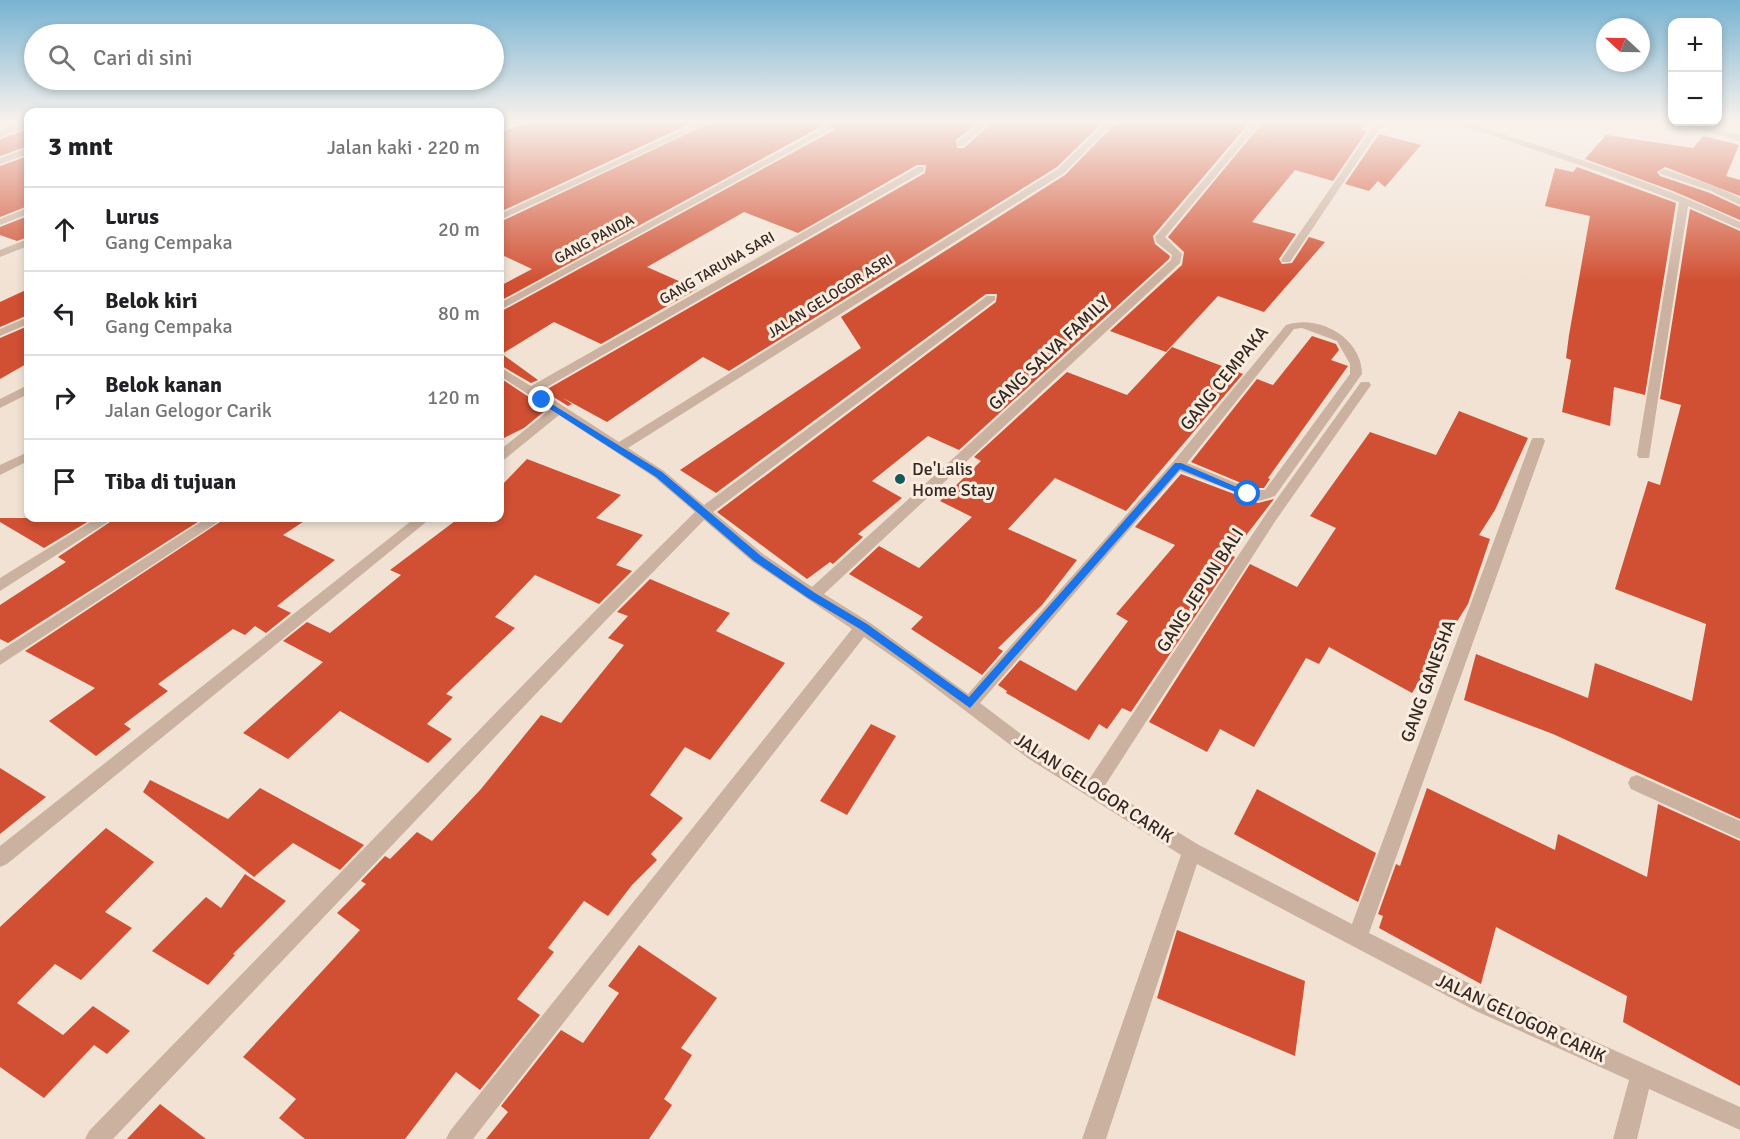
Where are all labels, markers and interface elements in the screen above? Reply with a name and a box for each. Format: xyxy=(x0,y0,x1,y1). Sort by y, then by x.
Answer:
north arrow xyxy=(1596,18,1650,72)
map controls xyxy=(1668,18,1722,126)
button: + xyxy=(1668,18,1722,72)
search box xyxy=(24,24,504,90)
icon: search xyxy=(45,41,78,74)
text: Cari di sini xyxy=(93,44,193,71)
button: − xyxy=(1668,72,1722,126)
text: 3 mnt xyxy=(48,131,113,163)
text: Jalan kaki · 220 m xyxy=(327,135,480,160)
text: Lurus xyxy=(105,203,159,230)
street label: GANG PANDA xyxy=(551,210,637,268)
icon: ahead xyxy=(48,213,81,246)
text: 20 m xyxy=(438,217,480,242)
street label: GANG TARUNA SARI xyxy=(656,228,778,308)
text: Gang Cempaka xyxy=(105,230,233,255)
street label: JALAN GELOGOR ASRI xyxy=(764,250,896,342)
text: Belok kiri xyxy=(105,287,198,314)
street label: GANG SALYA FAMILY xyxy=(984,291,1114,415)
icon: left xyxy=(48,297,81,330)
text: 80 m xyxy=(438,301,480,326)
text: Gang Cempaka xyxy=(105,314,233,339)
street label: GANG CEMPAKA xyxy=(1175,321,1273,435)
text: Belok kanan xyxy=(105,371,222,398)
icon: right xyxy=(48,381,81,414)
text: 120 m xyxy=(427,385,480,410)
route end xyxy=(528,386,554,412)
text: Jalan Gelogor Carik xyxy=(105,398,272,423)
place label: De'Lalis Home Stay xyxy=(912,458,995,501)
icon: arrive xyxy=(48,465,81,498)
text: Tiba di tujuan xyxy=(105,468,236,495)
marker: De'Lalis Home Stay xyxy=(893,472,907,486)
route start xyxy=(1234,480,1260,506)
street label: GANG JEPUN BALI xyxy=(1152,524,1248,656)
street label: GANG GANESHA xyxy=(1396,617,1460,745)
street label: JALAN GELOGOR CARIK xyxy=(1011,729,1178,848)
street label: JALAN GELOGOR CARIK xyxy=(1433,969,1610,1067)

